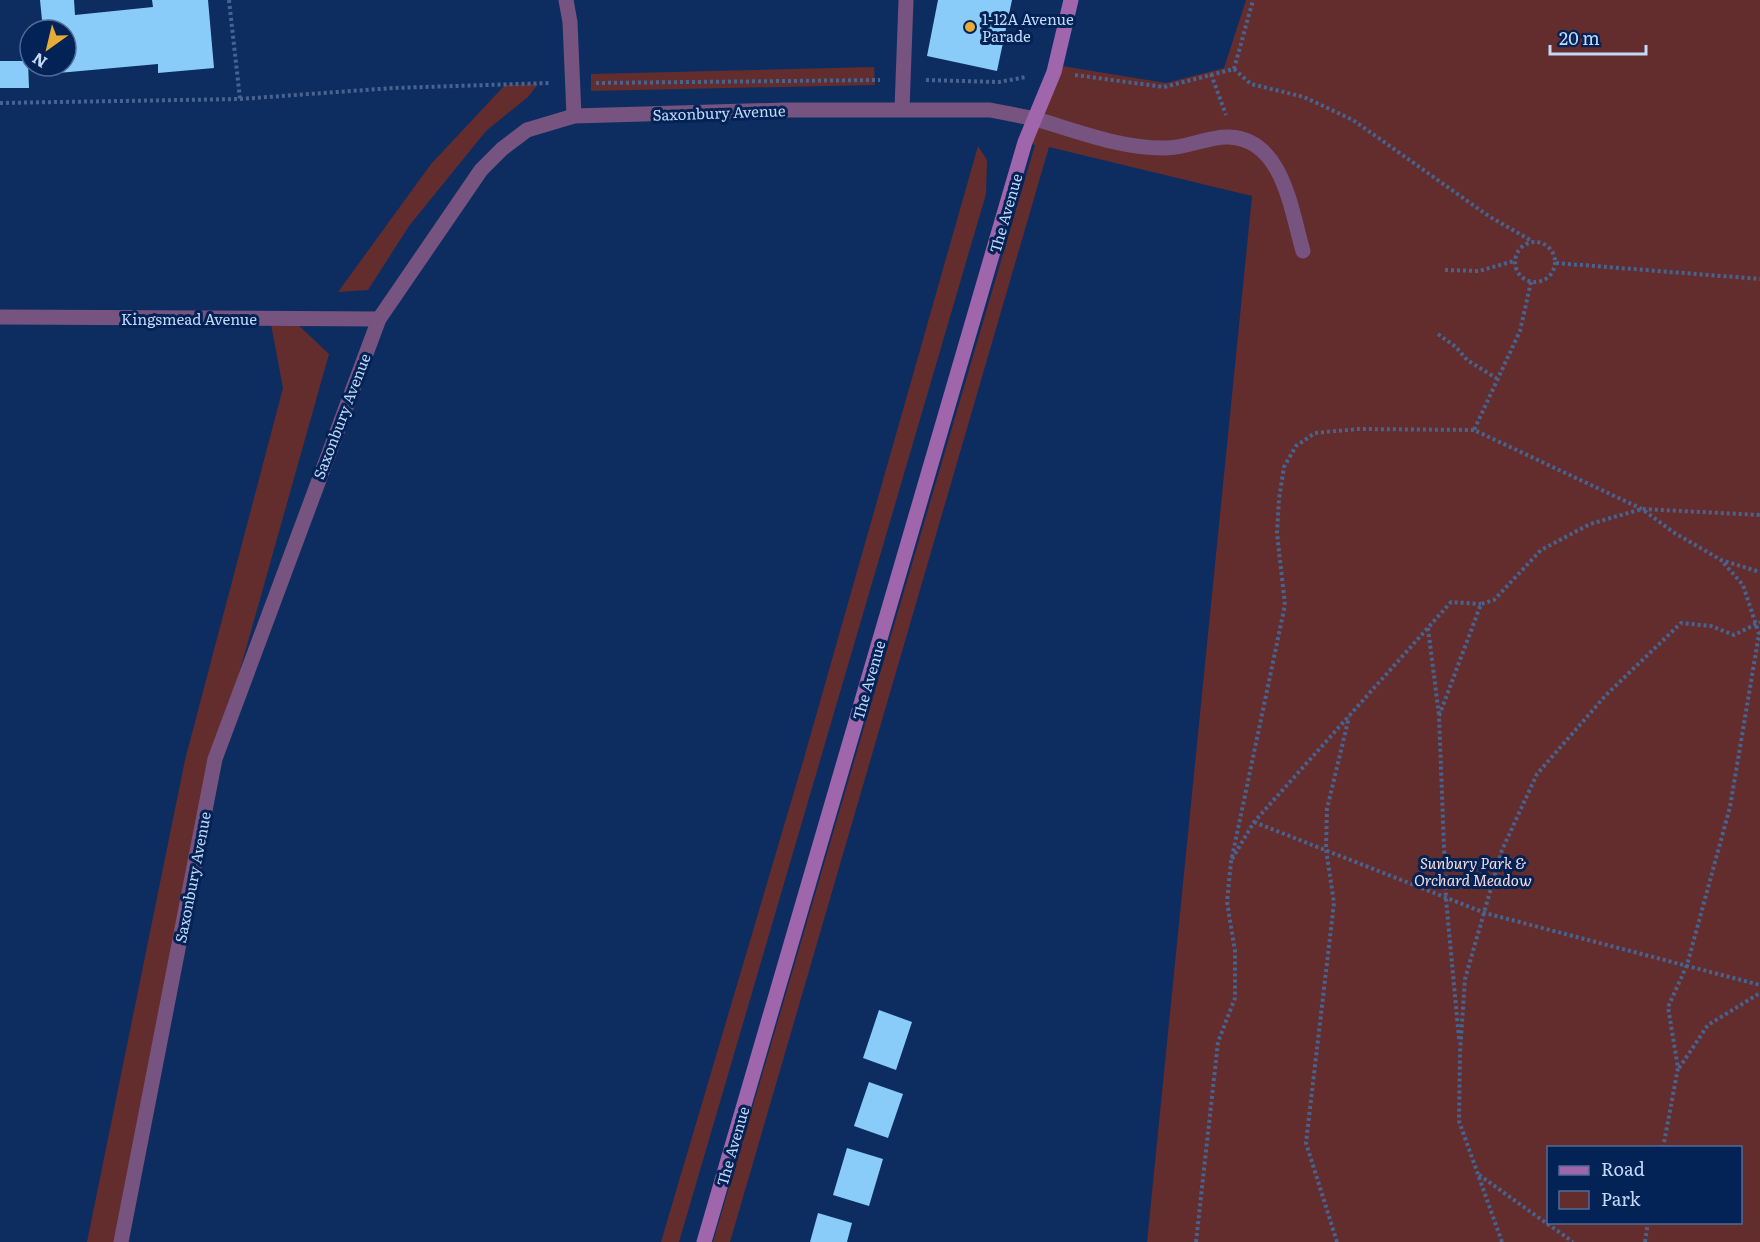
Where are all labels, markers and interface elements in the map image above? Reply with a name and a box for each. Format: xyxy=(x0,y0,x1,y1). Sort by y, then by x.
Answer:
place label: 1-12A Avenue Parade xyxy=(982,7,1074,47)
north arrow xyxy=(18,18,78,78)
scale bar xyxy=(1550,18,1646,56)
marker: 1-12A Avenue Parade xyxy=(963,20,977,34)
text: 20 m xyxy=(1559,24,1600,51)
text: N xyxy=(27,48,51,75)
street label: Saxonbury Avenue xyxy=(652,98,786,126)
street label: The Avenue xyxy=(983,170,1027,256)
street label: Kingsmead Avenue xyxy=(121,307,257,330)
street label: Saxonbury Avenue xyxy=(306,349,376,482)
street label: The Avenue xyxy=(846,637,890,723)
street label: Saxonbury Avenue xyxy=(168,809,216,945)
park label: Sunbury Park & Orchard Meadow xyxy=(1414,851,1532,891)
street label: The Avenue xyxy=(710,1103,754,1189)
legend xyxy=(1547,1146,1742,1224)
text: Road xyxy=(1601,1155,1645,1182)
text: Park xyxy=(1601,1185,1642,1212)

